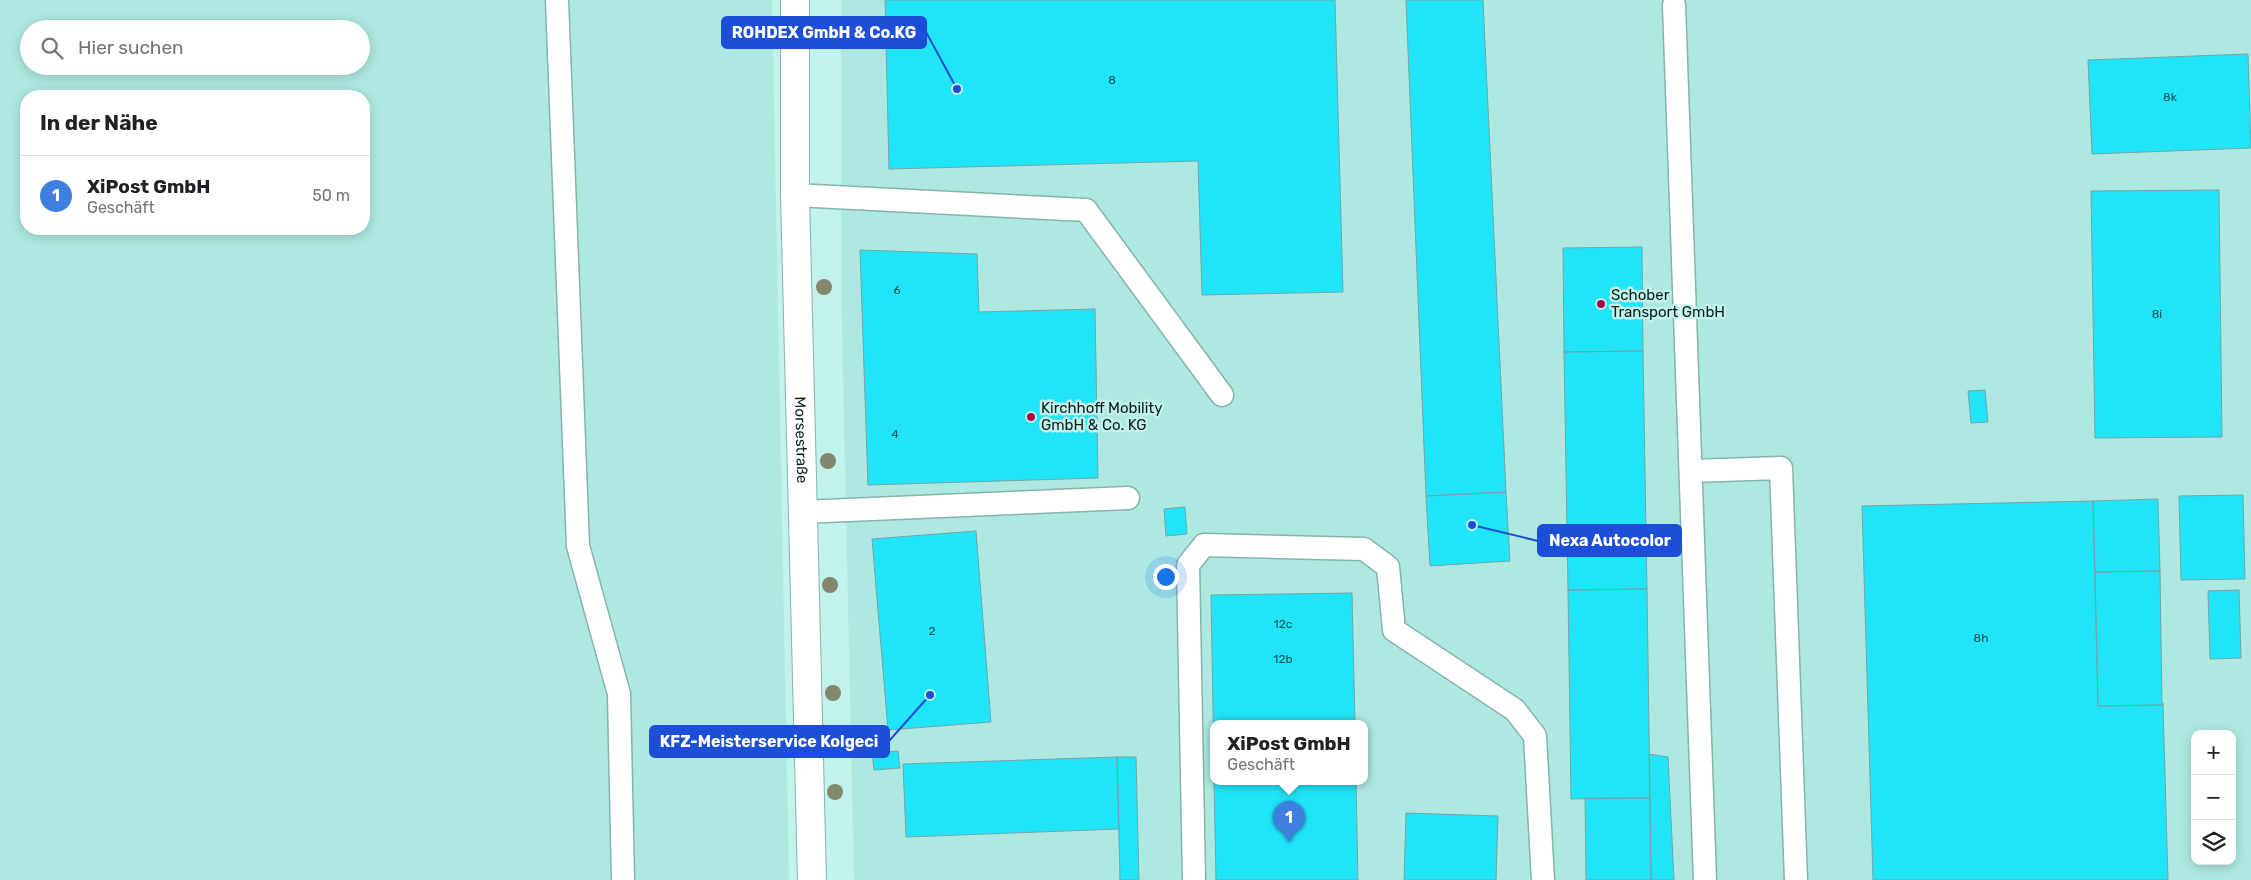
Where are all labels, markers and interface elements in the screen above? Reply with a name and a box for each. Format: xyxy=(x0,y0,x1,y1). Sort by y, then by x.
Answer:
callout: ROHDEX GmbH & Co.KG xyxy=(722,17,926,48)
search box xyxy=(20,20,370,75)
text: ROHDEX GmbH & Co.KG xyxy=(732,23,916,42)
icon: search xyxy=(38,34,66,62)
text: Hier suchen xyxy=(78,36,184,59)
house number: 8 xyxy=(1108,73,1116,87)
house number: 8k xyxy=(2163,90,2178,104)
text: In der Nähe xyxy=(40,110,158,135)
text: XiPost GmbH xyxy=(87,175,210,198)
text: 1 xyxy=(52,186,60,205)
text: 50 m xyxy=(312,186,350,205)
text: Geschäft xyxy=(87,198,155,217)
house number: 6 xyxy=(893,283,901,297)
place label: Schober Transport GmbH xyxy=(1611,286,1725,321)
marker: Schober Transport GmbH xyxy=(1595,298,1607,310)
house number: 8i xyxy=(2152,307,2162,321)
street label: Morsestraße xyxy=(791,396,811,484)
place label: Kirchhoff Mobility GmbH & Co. KG xyxy=(1041,399,1162,434)
marker: Kirchhoff Mobility GmbH & Co. KG xyxy=(1025,411,1037,423)
house number: 4 xyxy=(891,427,899,441)
callout: Nexa Autocolor xyxy=(1538,525,1681,556)
text: Nexa Autocolor xyxy=(1549,531,1672,550)
your location xyxy=(1153,564,1179,590)
house number: 12c xyxy=(1274,617,1293,631)
house number: 2 xyxy=(928,624,936,638)
house number: 8h xyxy=(1974,631,1988,645)
house number: 12b xyxy=(1273,652,1293,666)
popup xyxy=(1210,720,1368,785)
callout: KFZ-Meisterservice Kolgeci xyxy=(650,726,889,757)
map controls xyxy=(2191,730,2236,865)
button: + xyxy=(2191,730,2236,775)
text: KFZ-Meisterservice Kolgeci xyxy=(660,732,878,751)
text: XiPost GmbH xyxy=(1227,732,1351,755)
text: Geschäft xyxy=(1227,755,1295,774)
button: − xyxy=(2191,775,2236,820)
pin: 1 xyxy=(1273,801,1305,842)
button: layers xyxy=(2191,820,2236,865)

